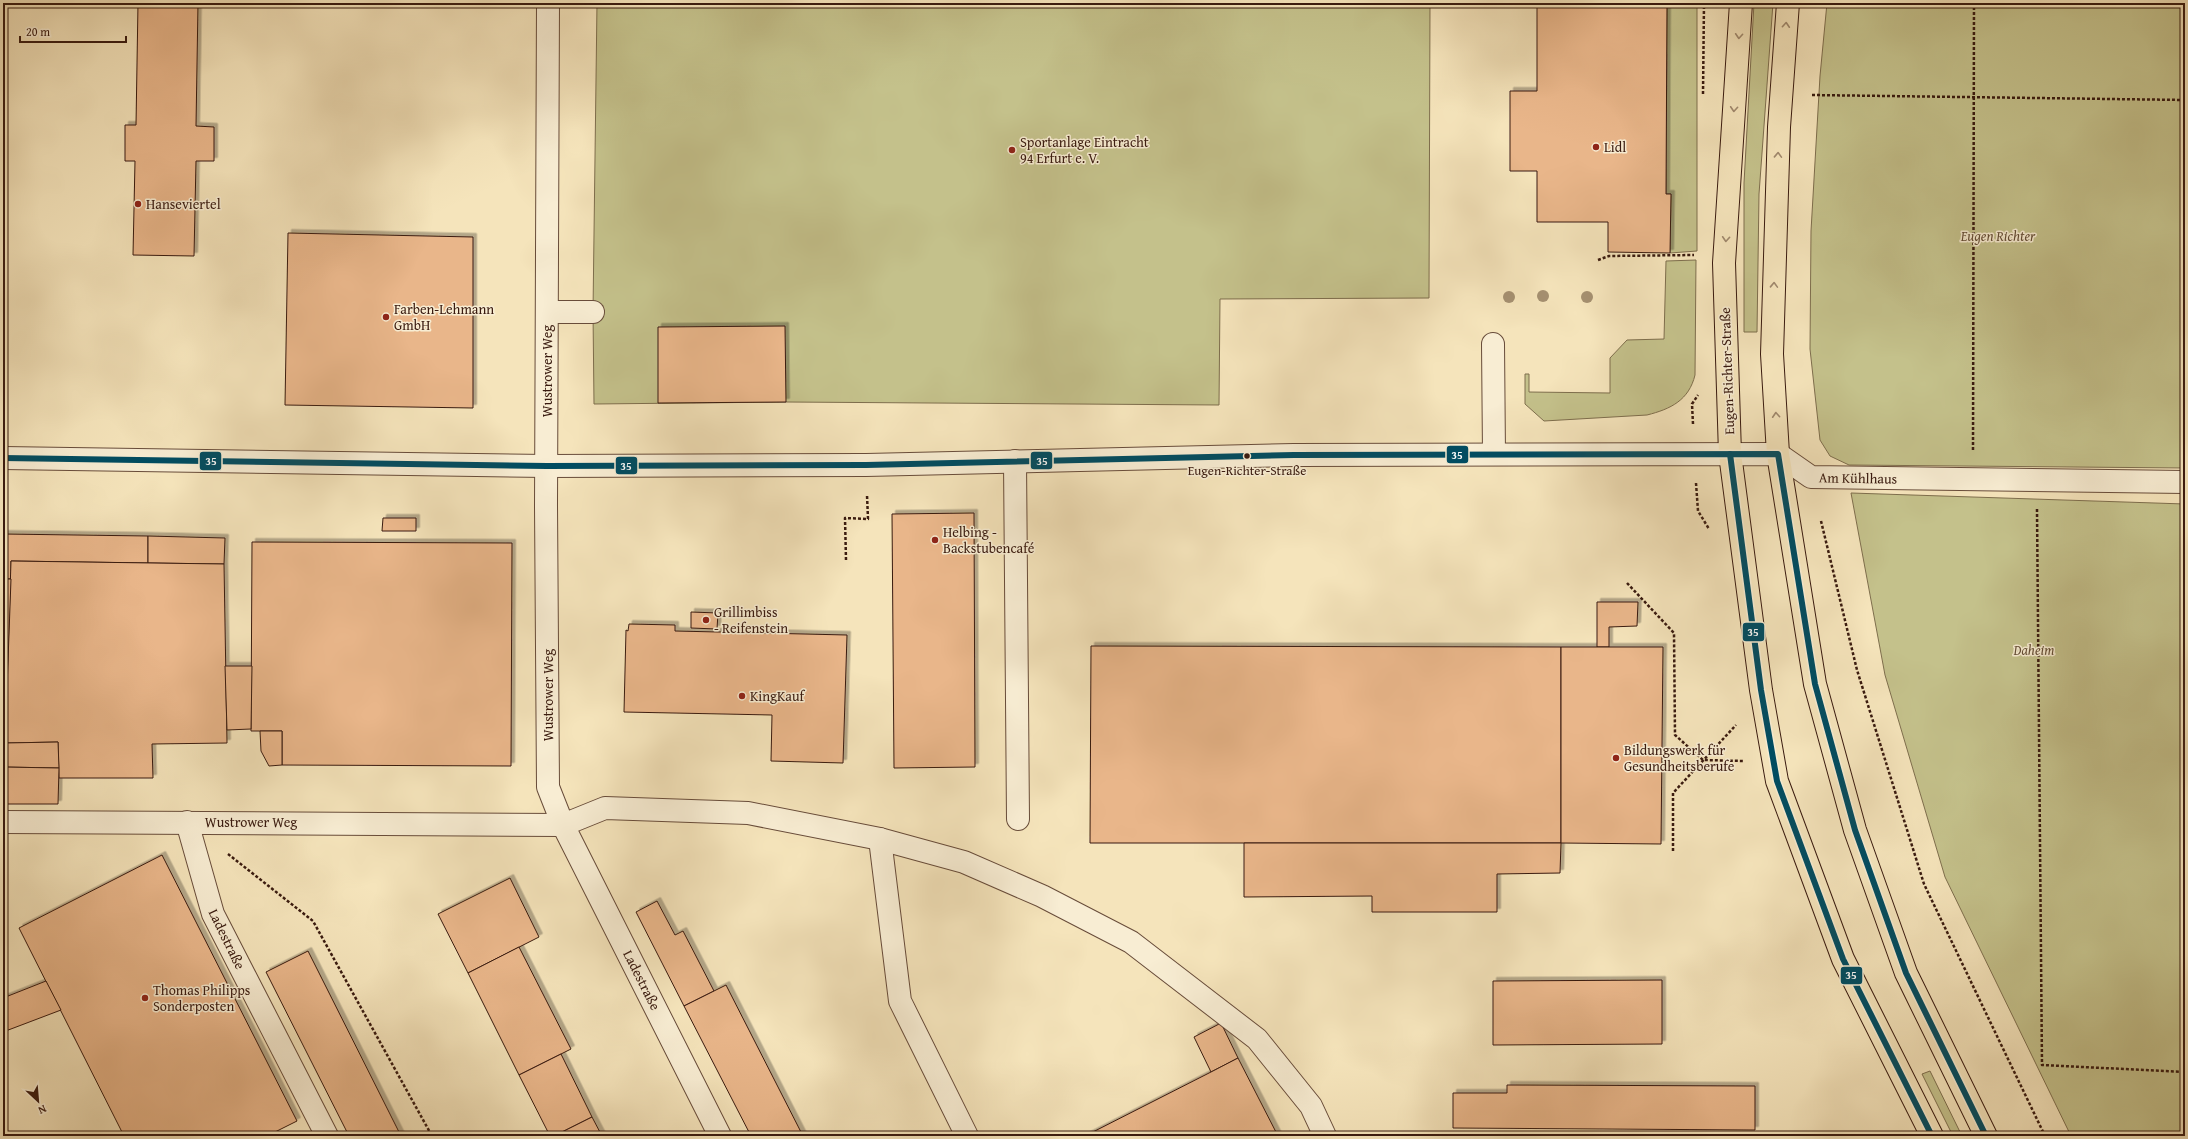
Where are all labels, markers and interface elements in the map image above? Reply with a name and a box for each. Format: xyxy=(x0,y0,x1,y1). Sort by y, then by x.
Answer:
scale bar xyxy=(20,18,126,44)
one-way arrow xyxy=(1782,22,1791,28)
text: 20 m xyxy=(26,23,50,40)
one-way arrow xyxy=(1734,33,1743,39)
one-way arrow xyxy=(1730,106,1739,112)
place label: Sportanlage Eintracht 94 Erfurt e. V. xyxy=(1020,132,1149,168)
place label: Lidl xyxy=(1604,137,1626,157)
marker: Lidl xyxy=(1591,142,1601,152)
marker: Sportanlage Eintracht 94 Erfurt e. V. xyxy=(1007,145,1017,155)
one-way arrow xyxy=(1774,152,1782,158)
place label: Hanseviertel xyxy=(146,194,221,214)
marker: Hanseviertel xyxy=(133,199,143,209)
park label: Eugen Richter xyxy=(1960,226,2036,246)
one-way arrow xyxy=(1722,236,1730,242)
one-way arrow xyxy=(1770,282,1779,288)
place label: Farben-Lehmann GmbH xyxy=(394,299,494,335)
street label: Eugen-Richter-Straße xyxy=(1715,306,1739,435)
marker: Farben-Lehmann GmbH xyxy=(381,312,391,322)
street label: Wustrower Weg xyxy=(537,325,557,417)
one-way arrow xyxy=(1772,412,1780,418)
line badge: 35 xyxy=(1446,445,1469,464)
text: 35 xyxy=(1451,447,1463,463)
line badge: 35 xyxy=(199,451,222,471)
line badge: 35 xyxy=(1030,451,1053,470)
marker: Eugen-Richter-Straße xyxy=(1242,451,1252,461)
text: 35 xyxy=(205,453,217,469)
text: 35 xyxy=(1036,453,1048,469)
line badge: 35 xyxy=(615,456,638,475)
text: 35 xyxy=(620,458,632,474)
place label: Eugen-Richter-Straße xyxy=(1188,461,1306,480)
street label: Am Kühlhaus xyxy=(1819,467,1897,489)
place label: Helbing - Backstubencafé xyxy=(943,522,1035,558)
marker: Helbing - Backstubencafé xyxy=(930,535,940,545)
place label: Grillimbiss - Reifenstein xyxy=(714,602,788,638)
marker: Grillimbiss - Reifenstein xyxy=(701,615,711,625)
line badge: 35 xyxy=(1742,622,1765,642)
text: 35 xyxy=(1747,624,1759,640)
park label: Daheim xyxy=(2013,640,2054,660)
street label: Wustrower Weg xyxy=(538,649,558,741)
place label: KingKauf xyxy=(750,686,806,706)
marker: KingKauf xyxy=(737,691,747,701)
place label: Bildungswerk für Gesundheitsberufe xyxy=(1624,740,1735,776)
marker: Bildungswerk für Gesundheitsberufe xyxy=(1611,753,1621,763)
street label: Wustrower Weg xyxy=(205,812,297,832)
street label: Ladestraße xyxy=(204,905,250,973)
street label: Ladestraße xyxy=(618,946,666,1014)
line badge: 35 xyxy=(1840,966,1863,985)
text: 35 xyxy=(1845,967,1857,983)
place label: Thomas Philipps Sonderposten xyxy=(153,980,250,1016)
marker: Thomas Philipps Sonderposten xyxy=(140,993,150,1003)
north arrow xyxy=(18,1081,58,1121)
text: N xyxy=(35,1101,49,1119)

